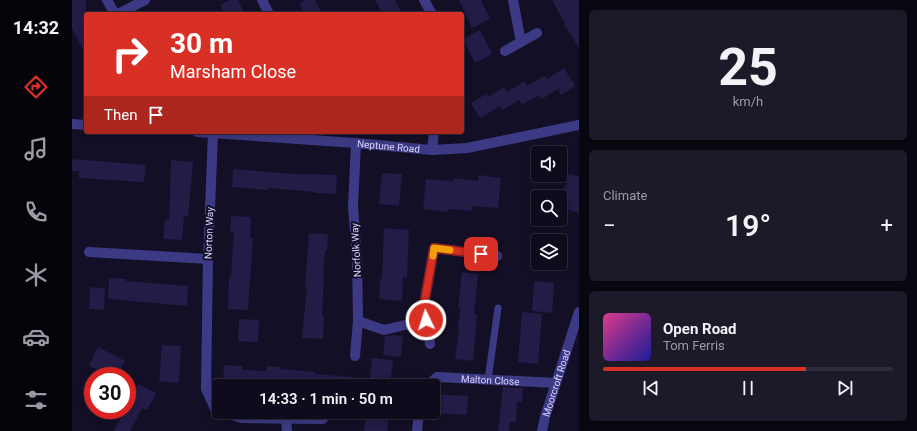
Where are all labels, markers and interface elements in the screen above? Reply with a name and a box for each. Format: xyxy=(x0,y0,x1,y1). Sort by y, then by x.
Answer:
text: 14:32 xyxy=(13,17,59,38)
text: 30 m xyxy=(170,27,233,60)
icon: right xyxy=(104,28,156,80)
text: 25 xyxy=(718,37,778,98)
text: Marsham Close xyxy=(170,61,296,82)
icon: directions xyxy=(22,73,50,101)
text: km/h xyxy=(733,94,763,109)
icon: arrive xyxy=(145,104,167,126)
text: Then xyxy=(104,106,137,124)
icon: music xyxy=(22,135,50,163)
street label: Neptune Road xyxy=(357,138,420,154)
map controls xyxy=(531,146,567,270)
button: sound xyxy=(531,146,567,182)
text: Climate xyxy=(603,188,647,203)
button: search xyxy=(531,190,567,226)
icon: phone xyxy=(22,198,50,226)
street label: Norton Way xyxy=(203,206,215,259)
text: 19° xyxy=(725,208,771,243)
text: − xyxy=(603,213,616,238)
text: + xyxy=(881,213,893,238)
street label: Norfolk Way xyxy=(349,222,363,277)
button: layers xyxy=(531,234,567,270)
pin xyxy=(464,237,498,271)
icon: arrive xyxy=(470,243,492,265)
icon: climate xyxy=(22,261,50,289)
position arrow xyxy=(405,299,447,341)
text: Open Road xyxy=(663,320,737,338)
icon: car xyxy=(22,323,50,351)
text: Tom Ferris xyxy=(663,338,725,353)
street label: Moorcroft Road xyxy=(540,348,572,418)
speed limit sign: 30 xyxy=(84,367,136,419)
street label: Malton Close xyxy=(461,373,520,387)
icon: previous xyxy=(640,377,662,399)
icon: pause xyxy=(737,377,759,399)
icon: next xyxy=(834,377,856,399)
icon: filters xyxy=(22,386,50,414)
text: 14:33 · 1 min · 50 m xyxy=(259,390,393,408)

